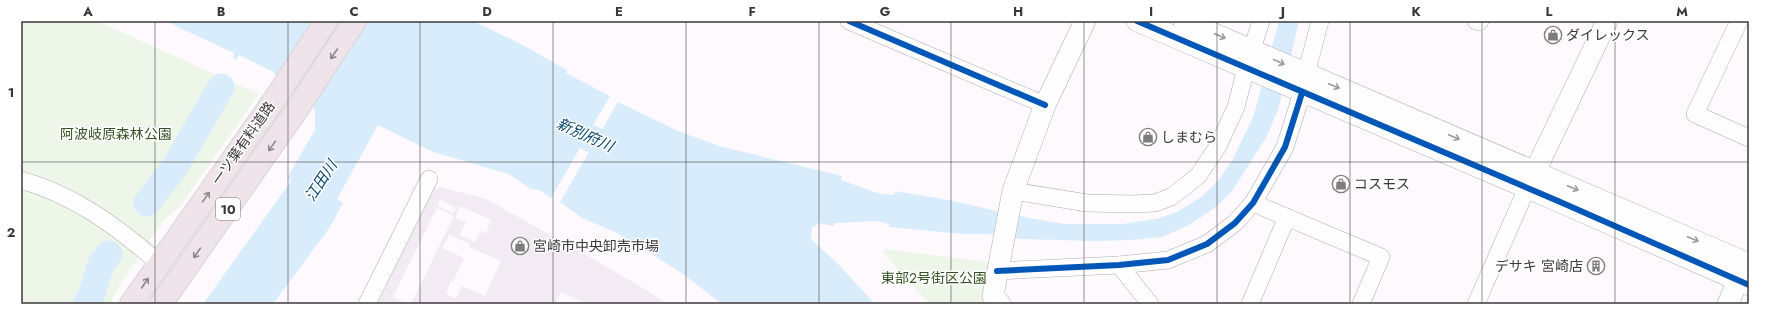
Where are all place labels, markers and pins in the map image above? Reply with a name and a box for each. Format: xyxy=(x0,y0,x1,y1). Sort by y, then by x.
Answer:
shop icon: ダイレックス xyxy=(1543,25,1563,45)
place label: ダイレックス xyxy=(1566,25,1650,45)
shop icon: しまむら xyxy=(1138,127,1158,147)
place label: しまむら xyxy=(1161,127,1217,147)
shop icon: コスモス xyxy=(1331,174,1351,194)
place label: コスモス xyxy=(1354,174,1410,194)
shop icon: 宮崎市中央卸売市場 xyxy=(510,236,530,256)
place label: 宮崎市中央卸売市場 xyxy=(533,236,659,256)
place label: デサキ 宮崎店 xyxy=(1495,256,1583,276)
building icon: デサキ 宮崎店 xyxy=(1586,256,1606,276)

